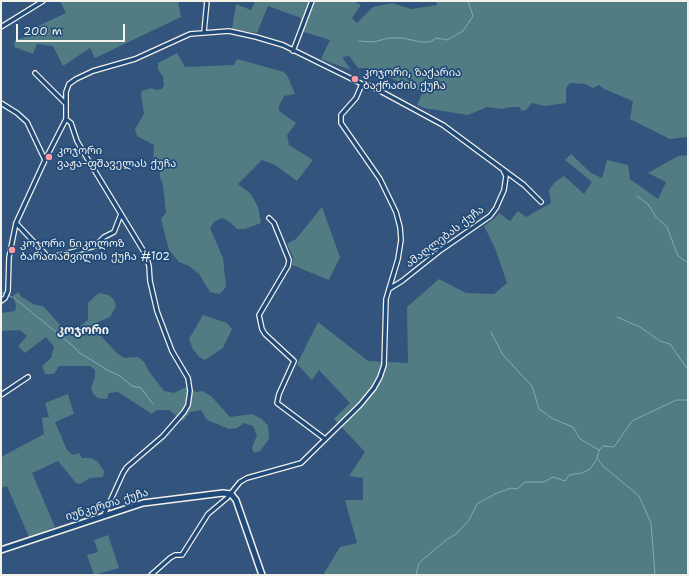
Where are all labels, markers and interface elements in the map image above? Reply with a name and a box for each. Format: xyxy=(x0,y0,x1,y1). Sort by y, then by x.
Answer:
scale bar xyxy=(18,16,127,42)
text: 200 m xyxy=(23,23,62,39)
place label: კოჯორი, ზაქარია ბაქრაძის ქუჩა xyxy=(363,66,461,92)
marker: კოჯორი, ზაქარია ბაქრაძის ქუჩა xyxy=(350,74,360,84)
place label: კოჯორი ვაჟა-ფშაველას ქუჩა xyxy=(57,144,176,170)
marker: კოჯორი ვაჟა-ფშაველას ქუჩა xyxy=(44,152,54,162)
street label: ამაღლებას ქუჩა xyxy=(403,203,487,271)
place label: კოჯორი ნიკოლოზ ბარათაშვილის ქუჩა #102 xyxy=(20,237,170,263)
marker: კოჯორი ნიკოლოზ ბარათაშვილის ქუჩა #102 xyxy=(7,245,17,255)
district label: კოჯორი xyxy=(57,324,109,338)
street label: იუნკერთა ქუჩა xyxy=(64,486,150,524)

